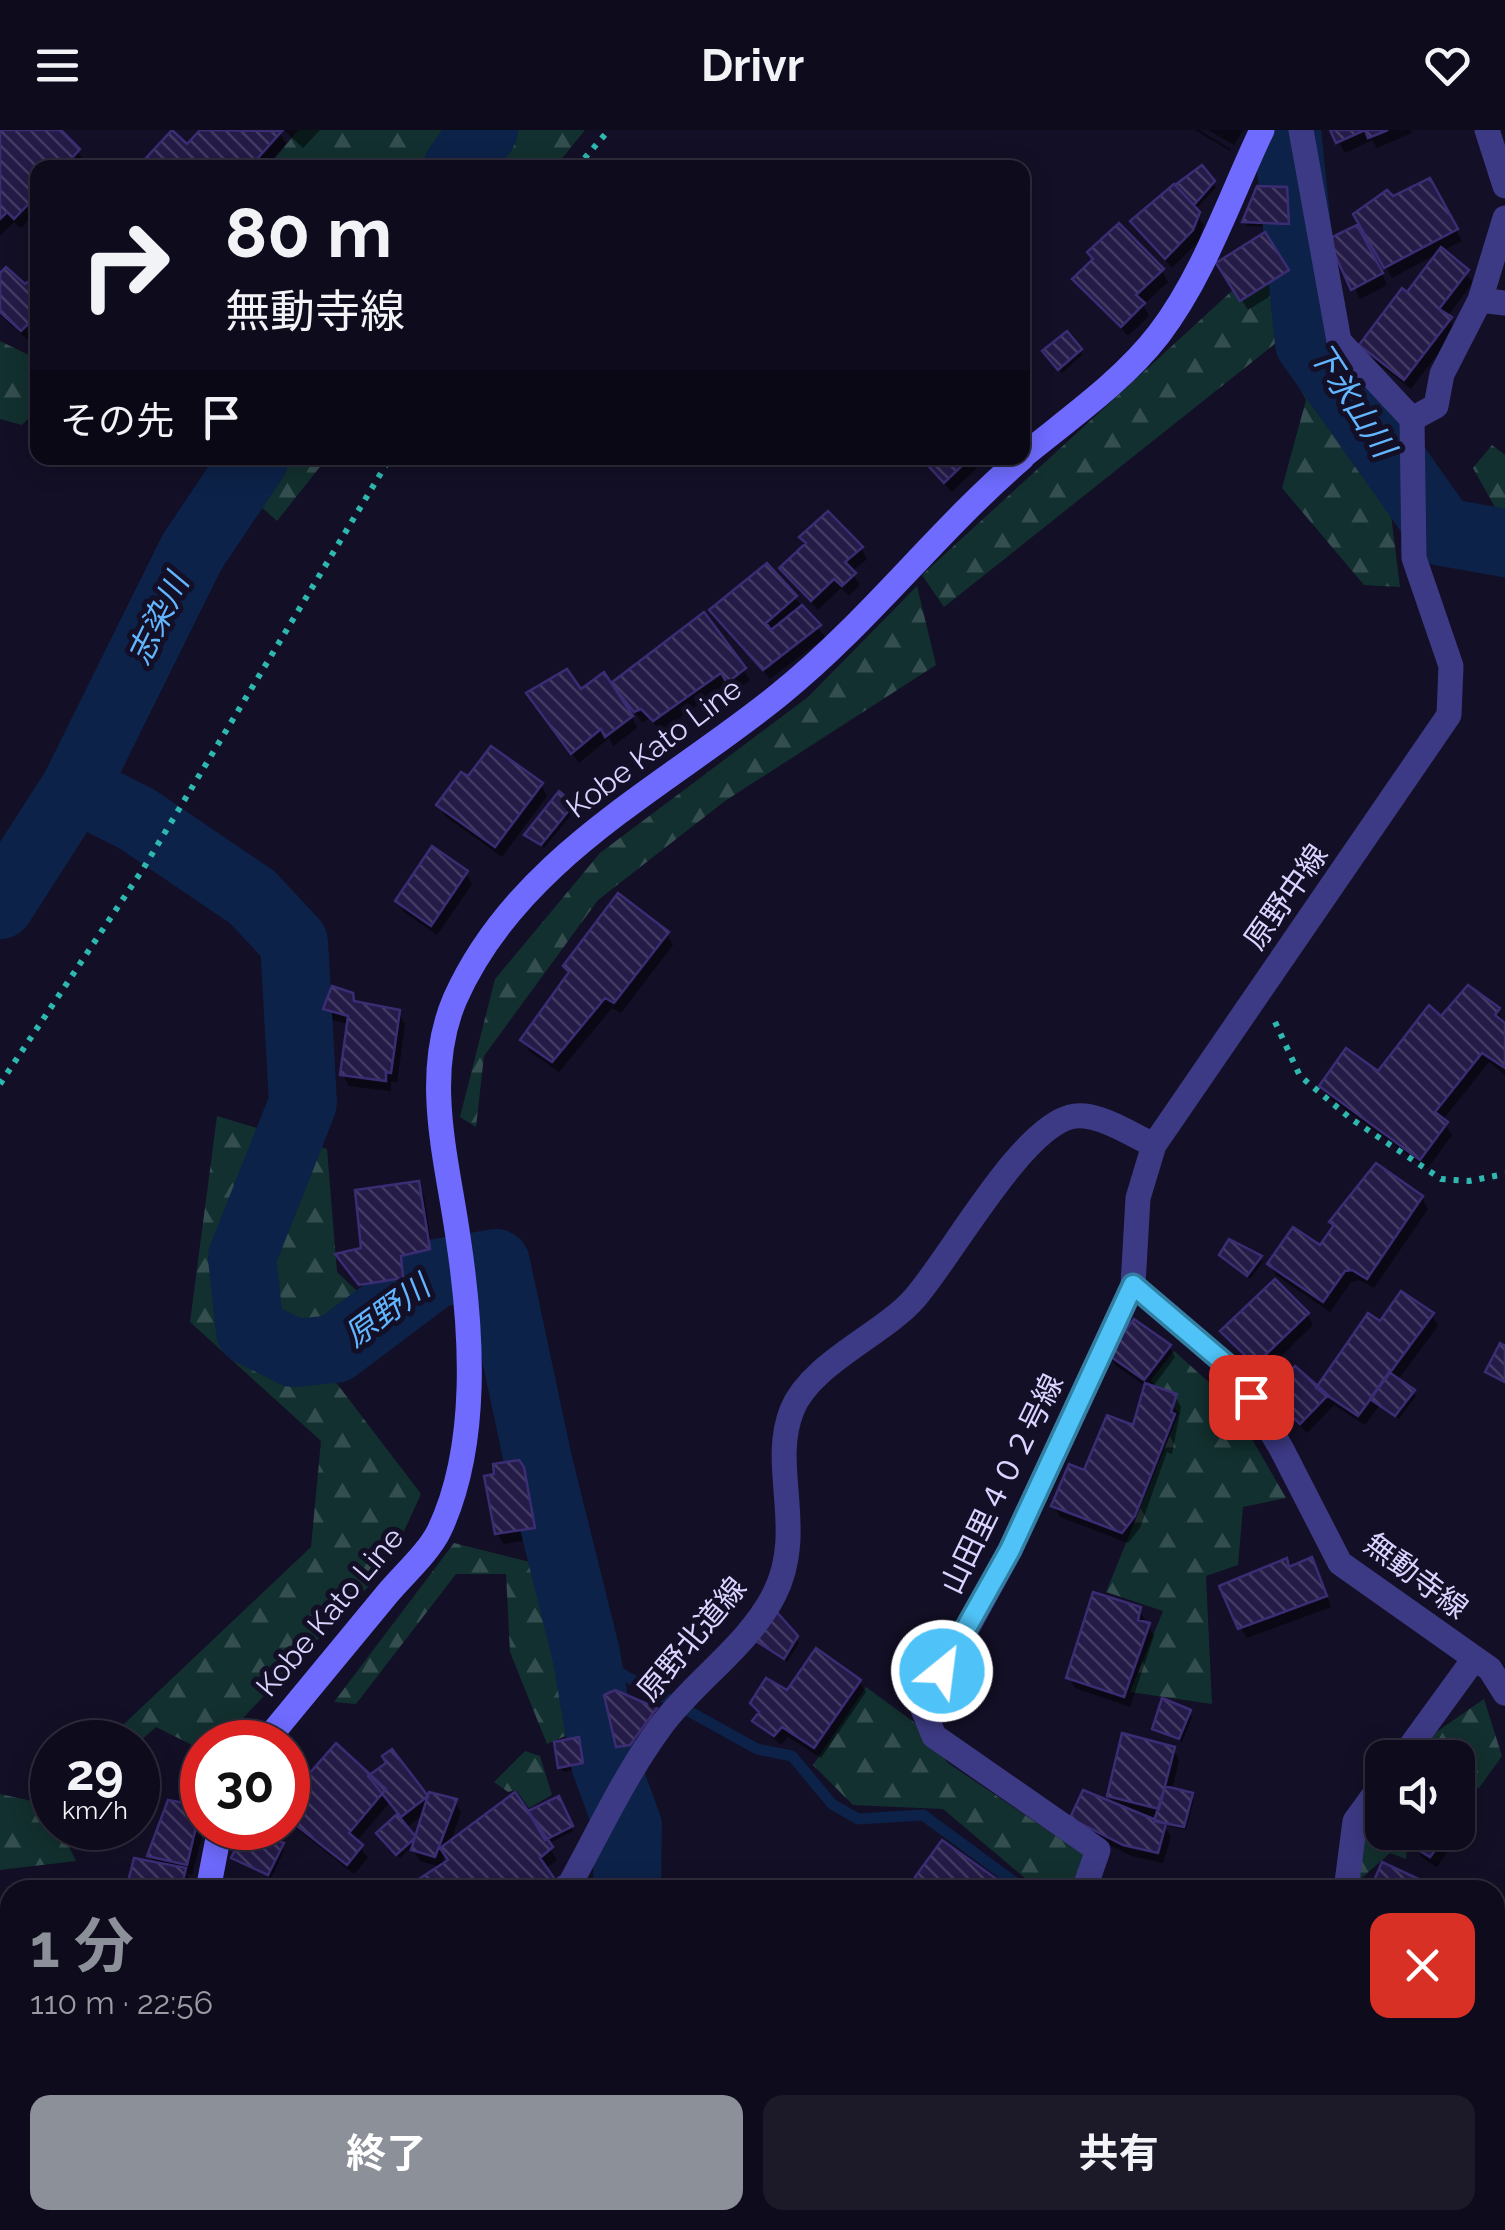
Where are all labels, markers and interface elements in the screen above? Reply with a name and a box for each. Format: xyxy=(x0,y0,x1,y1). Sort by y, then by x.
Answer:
icon: menu xyxy=(30,38,85,93)
icon: heart xyxy=(1420,38,1475,93)
text: Drivr xyxy=(701,39,804,92)
text: 80 m xyxy=(225,191,392,273)
icon: right xyxy=(60,200,190,330)
text: 無動寺線 xyxy=(225,285,405,338)
water label: 下氷山川 xyxy=(1302,336,1404,466)
icon: arrive xyxy=(194,390,249,445)
text: その先 xyxy=(60,398,174,443)
water label: 志染川 xyxy=(120,565,197,670)
street label: Kobe Kato Line xyxy=(559,670,748,825)
street label: 原野中線 xyxy=(1237,838,1334,956)
water label: 原野川 xyxy=(337,1266,439,1354)
pin xyxy=(1209,1355,1294,1440)
street label: 山田里４０２号線 xyxy=(933,1368,1070,1599)
icon: arrive xyxy=(1224,1370,1279,1425)
street label: Kobe Kato Line xyxy=(249,1520,410,1703)
street label: 無動寺線 xyxy=(1358,1526,1475,1626)
street label: 原野北道線 xyxy=(630,1570,753,1707)
position arrow xyxy=(890,1619,994,1723)
speed limit sign: 30 xyxy=(180,1720,310,1850)
map controls xyxy=(1365,1740,1475,1850)
button: sound xyxy=(1365,1740,1475,1850)
text: 29 xyxy=(66,1743,124,1802)
text: km/h xyxy=(62,1795,128,1825)
text: 1 分 xyxy=(30,1911,134,1981)
button: close xyxy=(1370,1913,1475,2018)
text: 110 m · 22:56 xyxy=(30,1984,213,2021)
button: 終了 xyxy=(30,2095,743,2210)
button: 共有 xyxy=(763,2095,1475,2210)

